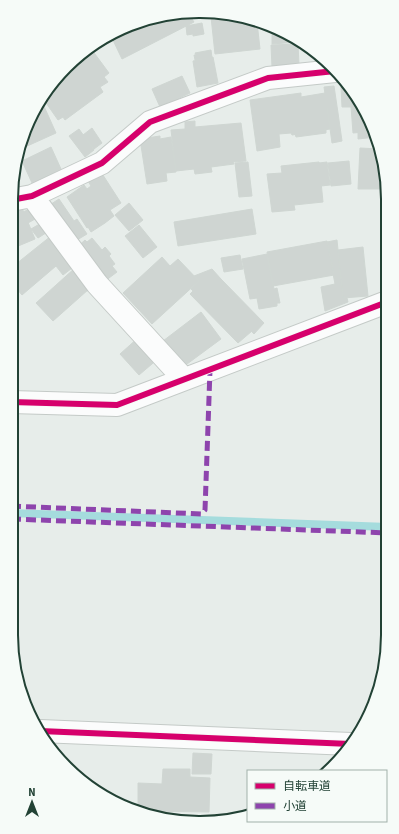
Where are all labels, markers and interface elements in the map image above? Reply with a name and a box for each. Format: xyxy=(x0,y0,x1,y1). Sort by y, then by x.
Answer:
legend xyxy=(247,770,387,822)
text: 自転車道 xyxy=(283,778,331,795)
north arrow xyxy=(12,782,52,822)
text: N xyxy=(28,785,36,800)
text: 小道 xyxy=(283,798,307,815)

